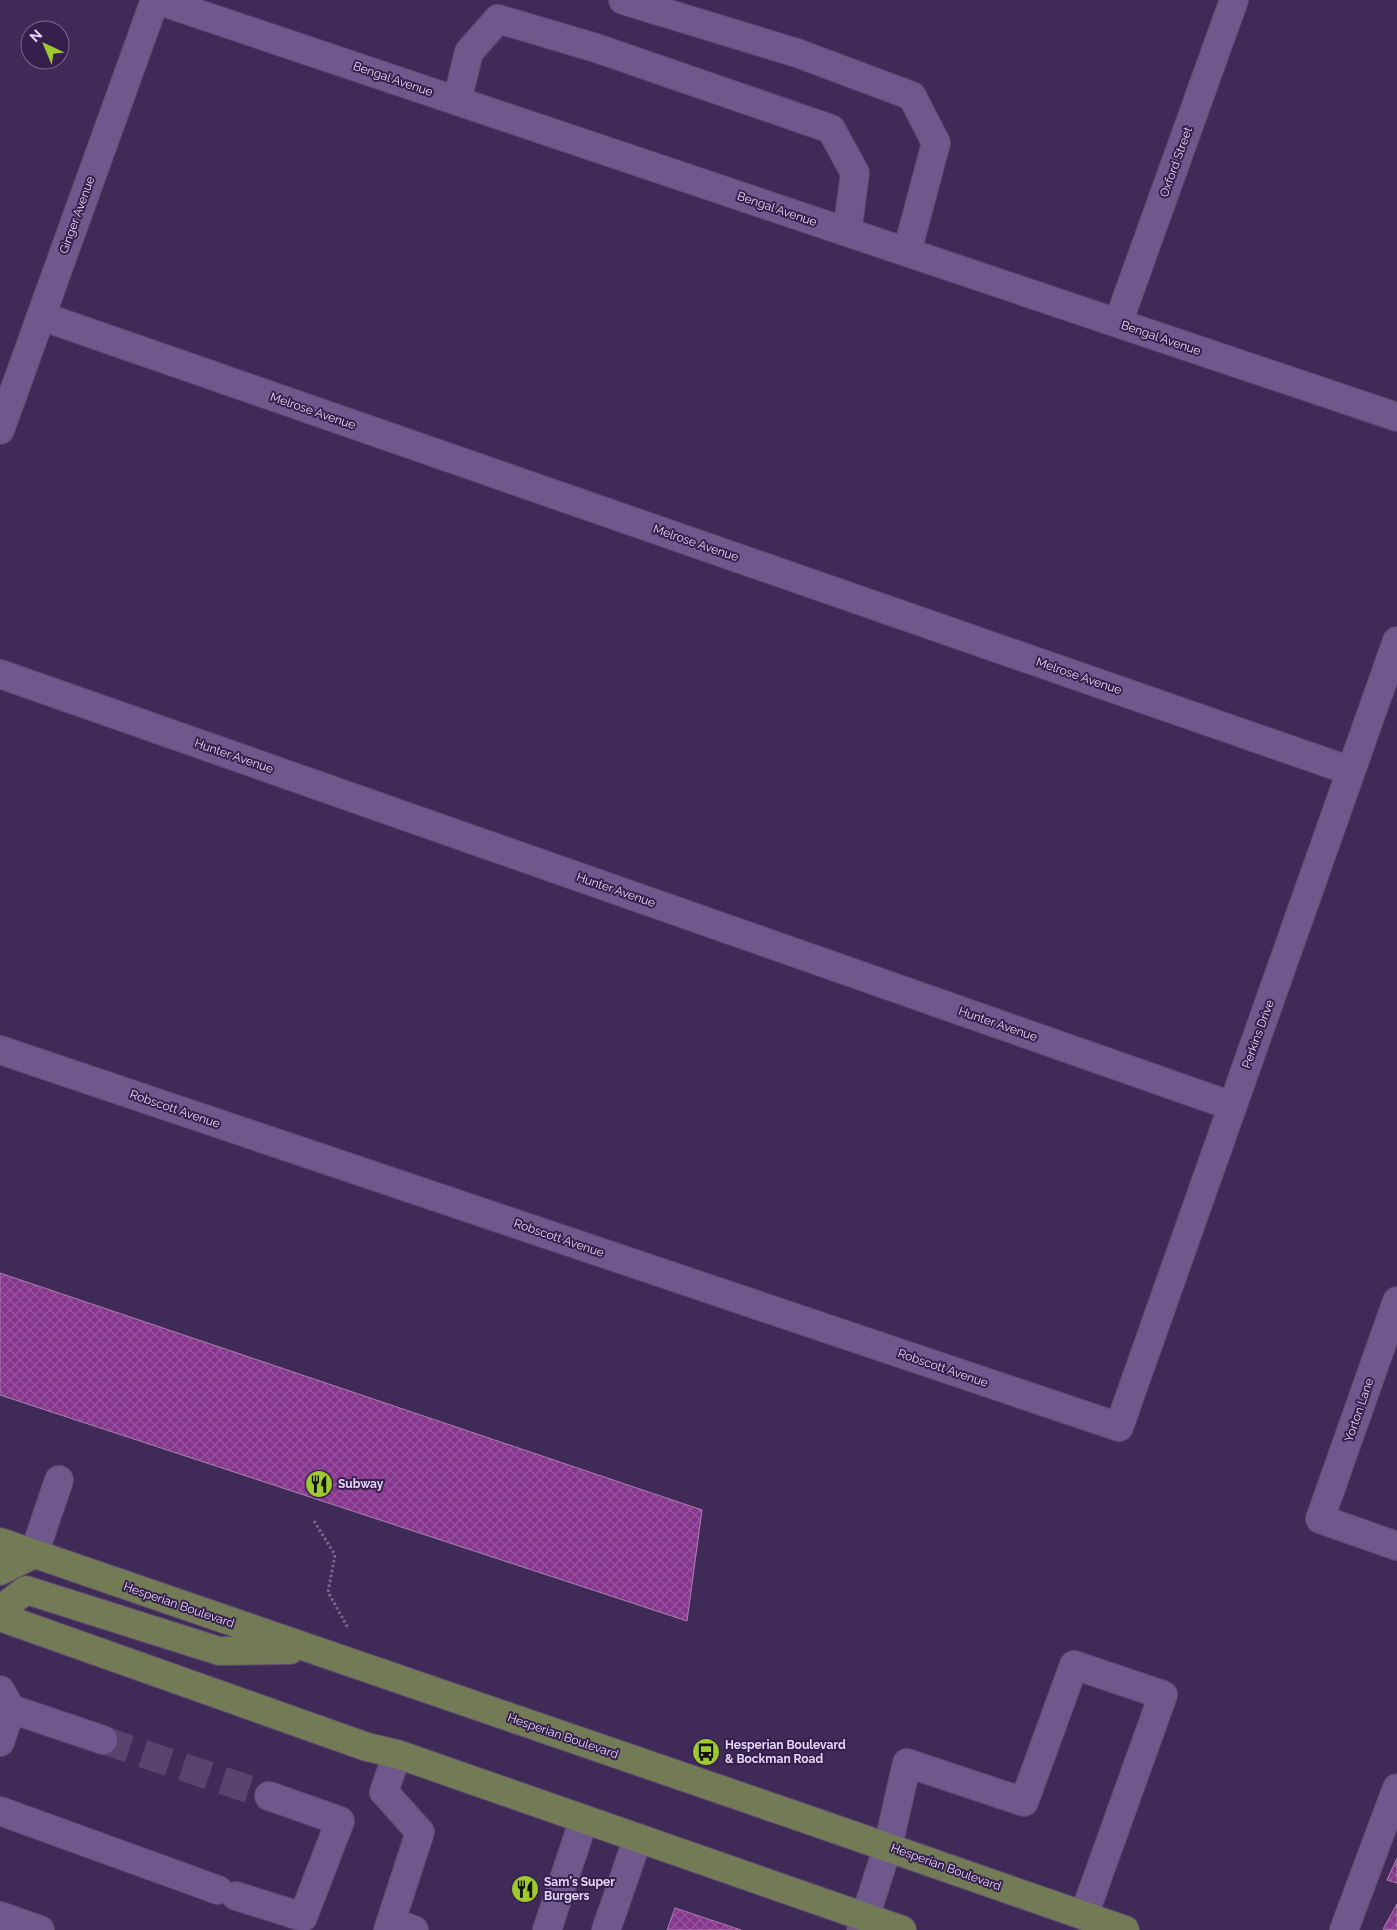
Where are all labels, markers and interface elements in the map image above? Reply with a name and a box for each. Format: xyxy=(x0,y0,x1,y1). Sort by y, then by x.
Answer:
north arrow xyxy=(20,20,70,70)
text: N xyxy=(27,26,45,45)
street label: Bengal Avenue xyxy=(351,59,435,99)
street label: Oxford Street xyxy=(1157,125,1195,199)
street label: Ginger Avenue xyxy=(57,174,97,256)
street label: Bengal Avenue xyxy=(735,189,819,229)
street label: Bengal Avenue xyxy=(1119,318,1203,358)
street label: Melrose Avenue xyxy=(268,390,358,432)
street label: Melrose Avenue xyxy=(651,522,741,564)
street label: Melrose Avenue xyxy=(1034,655,1124,697)
street label: Hunter Avenue xyxy=(193,736,275,776)
street label: Hunter Avenue xyxy=(575,870,657,910)
street label: Perkins Drive xyxy=(1239,998,1277,1070)
street label: Hunter Avenue xyxy=(957,1004,1039,1044)
street label: Robscott Avenue xyxy=(128,1087,222,1131)
street label: Robscott Avenue xyxy=(512,1216,606,1260)
street label: Robscott Avenue xyxy=(896,1346,990,1390)
street label: Yorton Lane xyxy=(1342,1376,1376,1444)
restaurant icon: Subway xyxy=(304,1469,334,1499)
place label: Subway xyxy=(338,1477,384,1491)
street label: Hesperian Boulevard xyxy=(122,1579,236,1631)
street label: Hesperian Boulevard xyxy=(506,1710,620,1762)
bus stop icon: Hesperian Boulevard & Bockman Road xyxy=(691,1737,721,1767)
place label: Hesperian Boulevard & Bockman Road xyxy=(725,1738,846,1766)
street label: Hesperian Boulevard xyxy=(889,1841,1003,1893)
restaurant icon: Sam's Super Burgers xyxy=(510,1874,540,1904)
place label: Sam's Super Burgers xyxy=(544,1875,615,1903)

